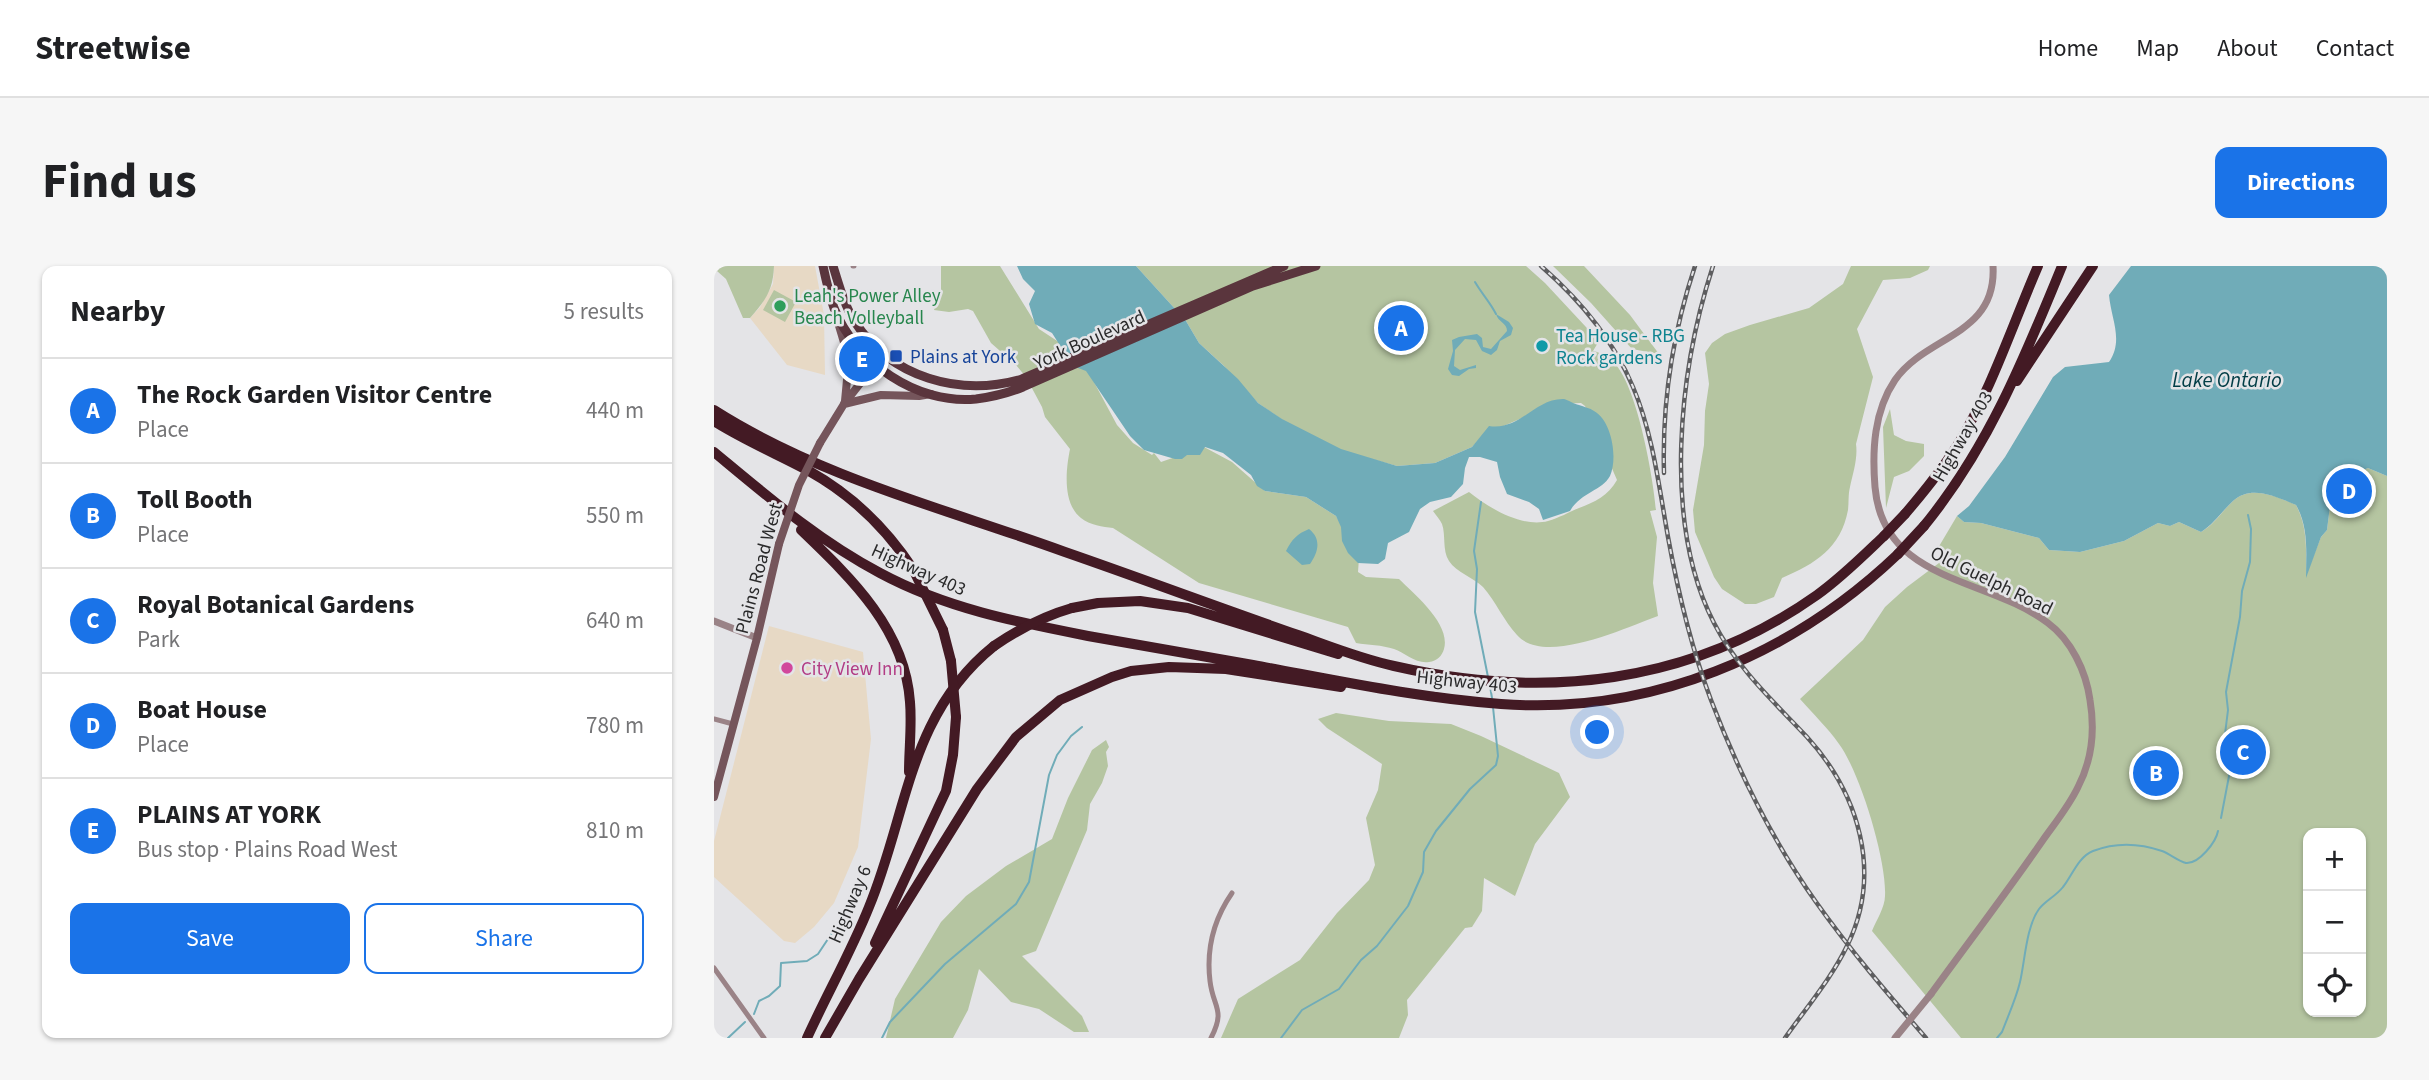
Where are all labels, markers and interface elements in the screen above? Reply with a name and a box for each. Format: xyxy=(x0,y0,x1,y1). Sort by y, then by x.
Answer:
text: Streetwise xyxy=(35,25,191,72)
text: Home xyxy=(2038,31,2098,66)
text: Map xyxy=(2136,31,2179,66)
text: About xyxy=(2217,31,2278,66)
text: Contact xyxy=(2316,31,2394,66)
text: Find us xyxy=(42,147,197,217)
button: Directions xyxy=(2215,147,2387,218)
place label: Leah's Power Alley Beach Volleyball xyxy=(794,283,941,332)
text: Nearby xyxy=(70,290,165,333)
text: 5 results xyxy=(564,295,644,328)
marker: Leah's Power Alley Beach Volleyball xyxy=(772,298,788,314)
pin: A xyxy=(1378,302,1424,354)
street label: York Boulevard xyxy=(1029,304,1150,377)
place label: Tea House - RBG Rock gardens xyxy=(1556,323,1685,372)
pin: E xyxy=(839,333,885,385)
marker: Tea House - RBG Rock gardens xyxy=(1534,338,1550,354)
place label: Plains at York xyxy=(910,344,1017,371)
marker: Plains at York xyxy=(888,348,904,364)
water label: Lake Ontario xyxy=(2172,365,2282,395)
text: The Rock Garden Visitor Centre xyxy=(137,376,492,413)
street label: Highway 403 xyxy=(1926,386,2000,487)
text: A xyxy=(86,394,100,427)
text: 440 m xyxy=(586,394,644,427)
text: Place xyxy=(137,413,189,446)
pin: D xyxy=(2326,465,2372,517)
text: Toll Booth xyxy=(137,481,253,518)
text: B xyxy=(86,499,100,532)
text: 550 m xyxy=(586,499,644,532)
street label: Plains Road West xyxy=(729,499,790,637)
text: Place xyxy=(137,518,189,551)
street label: Highway 403 xyxy=(867,537,970,603)
street label: Old Guelph Road xyxy=(1925,540,2057,623)
text: Royal Botanical Gardens xyxy=(137,586,414,623)
text: C xyxy=(86,604,100,637)
text: 640 m xyxy=(586,604,644,637)
text: Park xyxy=(137,623,180,656)
place label: City View Inn xyxy=(801,656,903,683)
marker: City View Inn xyxy=(779,660,795,676)
street label: Highway 403 xyxy=(1415,664,1518,701)
text: Boat House xyxy=(137,691,267,728)
text: D xyxy=(86,709,100,742)
text: 780 m xyxy=(586,709,644,742)
your location xyxy=(1580,715,1614,749)
pin: C xyxy=(2220,726,2266,778)
text: Place xyxy=(137,728,189,761)
pin: B xyxy=(2133,747,2179,799)
text: PLAINS AT YORK xyxy=(137,796,321,833)
text: E xyxy=(87,814,99,847)
text: 810 m xyxy=(586,814,644,847)
map controls xyxy=(2303,828,2366,1017)
button: + xyxy=(2303,828,2366,891)
text: Bus stop · Plains Road West xyxy=(137,833,397,866)
street label: Highway 6 xyxy=(822,862,879,948)
button: − xyxy=(2303,891,2366,954)
button: Save xyxy=(70,903,350,974)
button: Share xyxy=(364,903,644,974)
button: locate xyxy=(2303,954,2366,1017)

